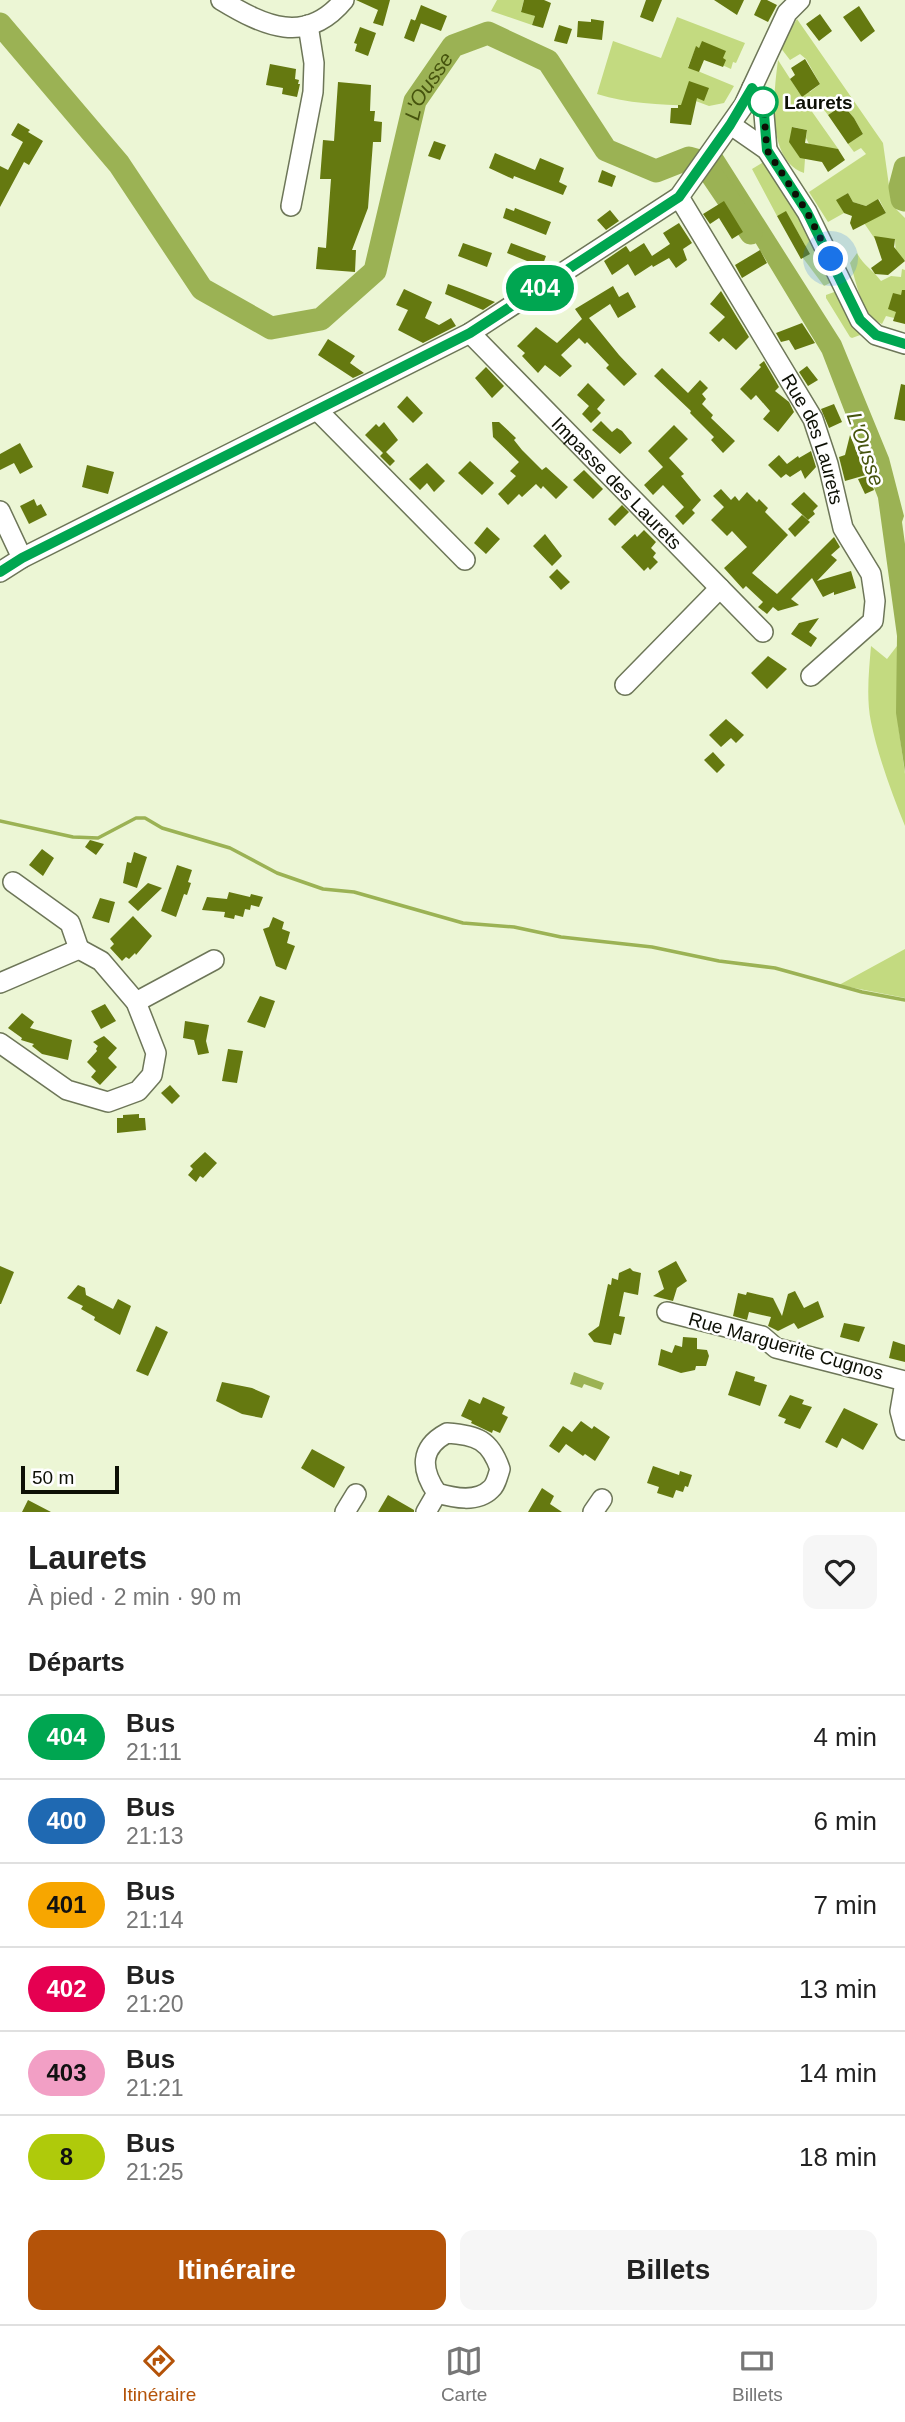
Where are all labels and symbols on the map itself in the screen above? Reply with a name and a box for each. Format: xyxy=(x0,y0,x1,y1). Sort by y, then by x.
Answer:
water label: L'Ousse xyxy=(399,47,457,122)
marker: Laurets xyxy=(748,87,778,117)
place label: Laurets xyxy=(784,92,853,113)
your location xyxy=(813,241,848,276)
line badge: 404 xyxy=(500,265,580,311)
street label: Rue des Laurets xyxy=(778,370,848,506)
water label: L'Ousse xyxy=(843,409,889,489)
street label: Impasse des Laurets xyxy=(548,413,686,553)
street label: Rue Marguerite Cugnos xyxy=(686,1308,886,1384)
scale bar xyxy=(21,1463,119,1495)

